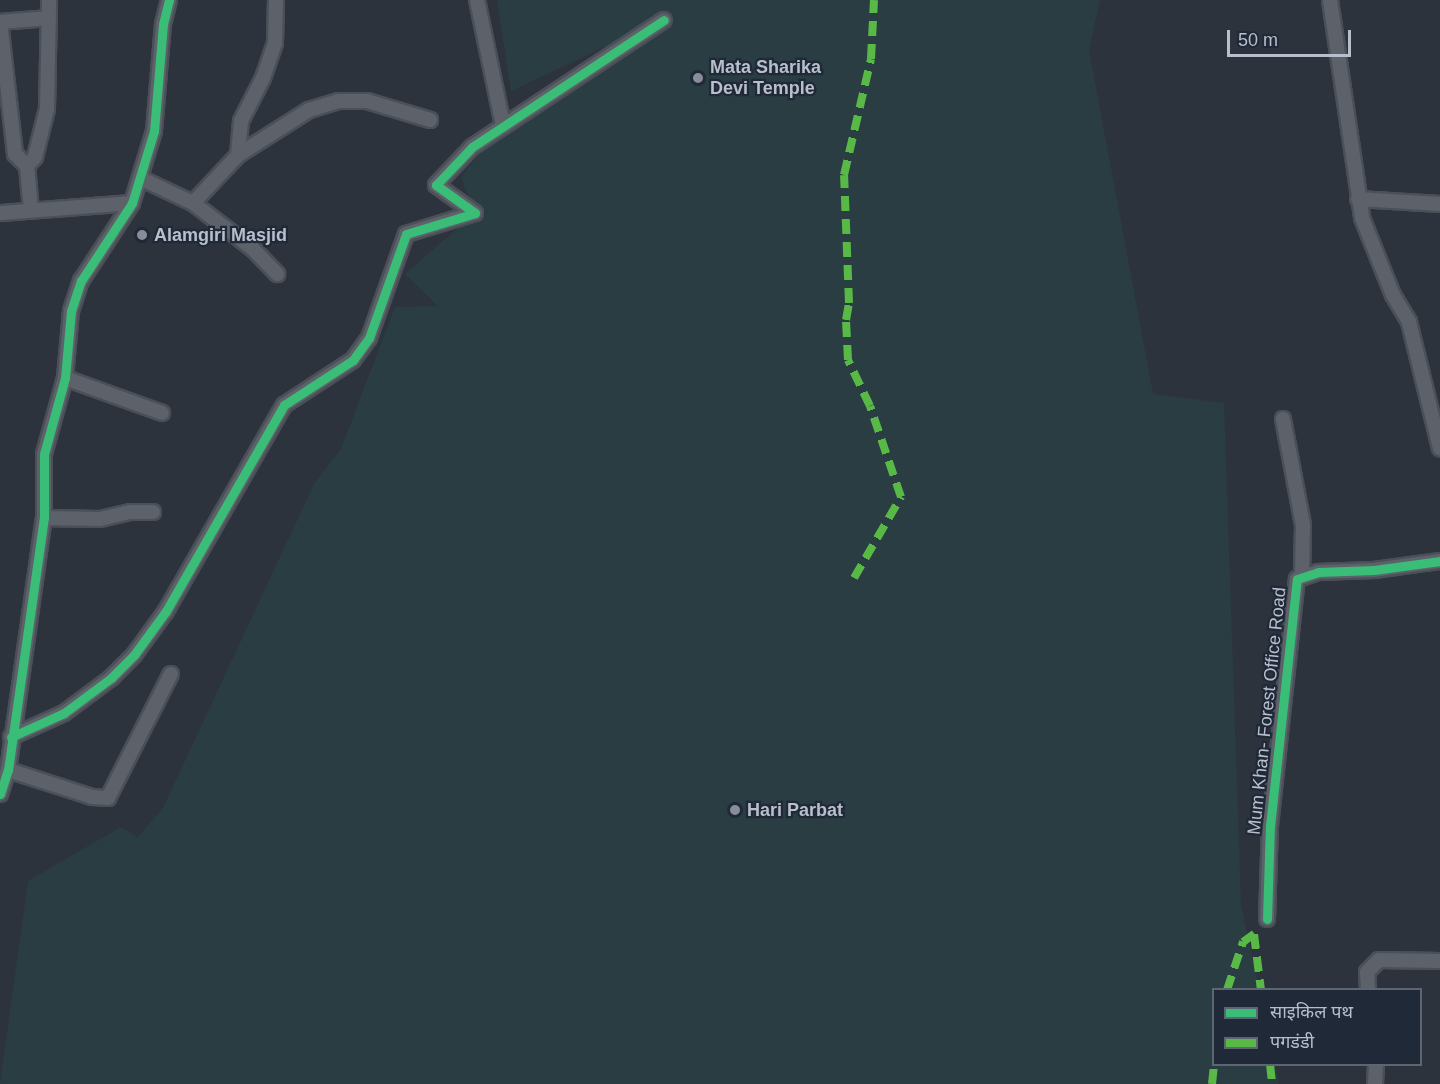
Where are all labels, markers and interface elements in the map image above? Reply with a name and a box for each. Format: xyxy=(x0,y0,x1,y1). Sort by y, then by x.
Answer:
scale bar xyxy=(1230,18,1354,56)
text: 50 m xyxy=(1238,30,1278,50)
place label: Mata Sharika Devi Temple xyxy=(710,57,821,100)
marker: Mata Sharika Devi Temple xyxy=(691,71,705,85)
place label: Alamgiri Masjid xyxy=(154,224,287,246)
marker: Alamgiri Masjid xyxy=(135,228,149,242)
street label: Mum Khan- Forest Office Road xyxy=(1243,586,1291,836)
place label: Hari Parbat xyxy=(747,799,843,821)
marker: Hari Parbat xyxy=(728,803,742,817)
legend xyxy=(1212,988,1422,1066)
text: साइकिल पथ xyxy=(1270,1002,1353,1022)
text: पगडंडी xyxy=(1270,1032,1314,1052)

